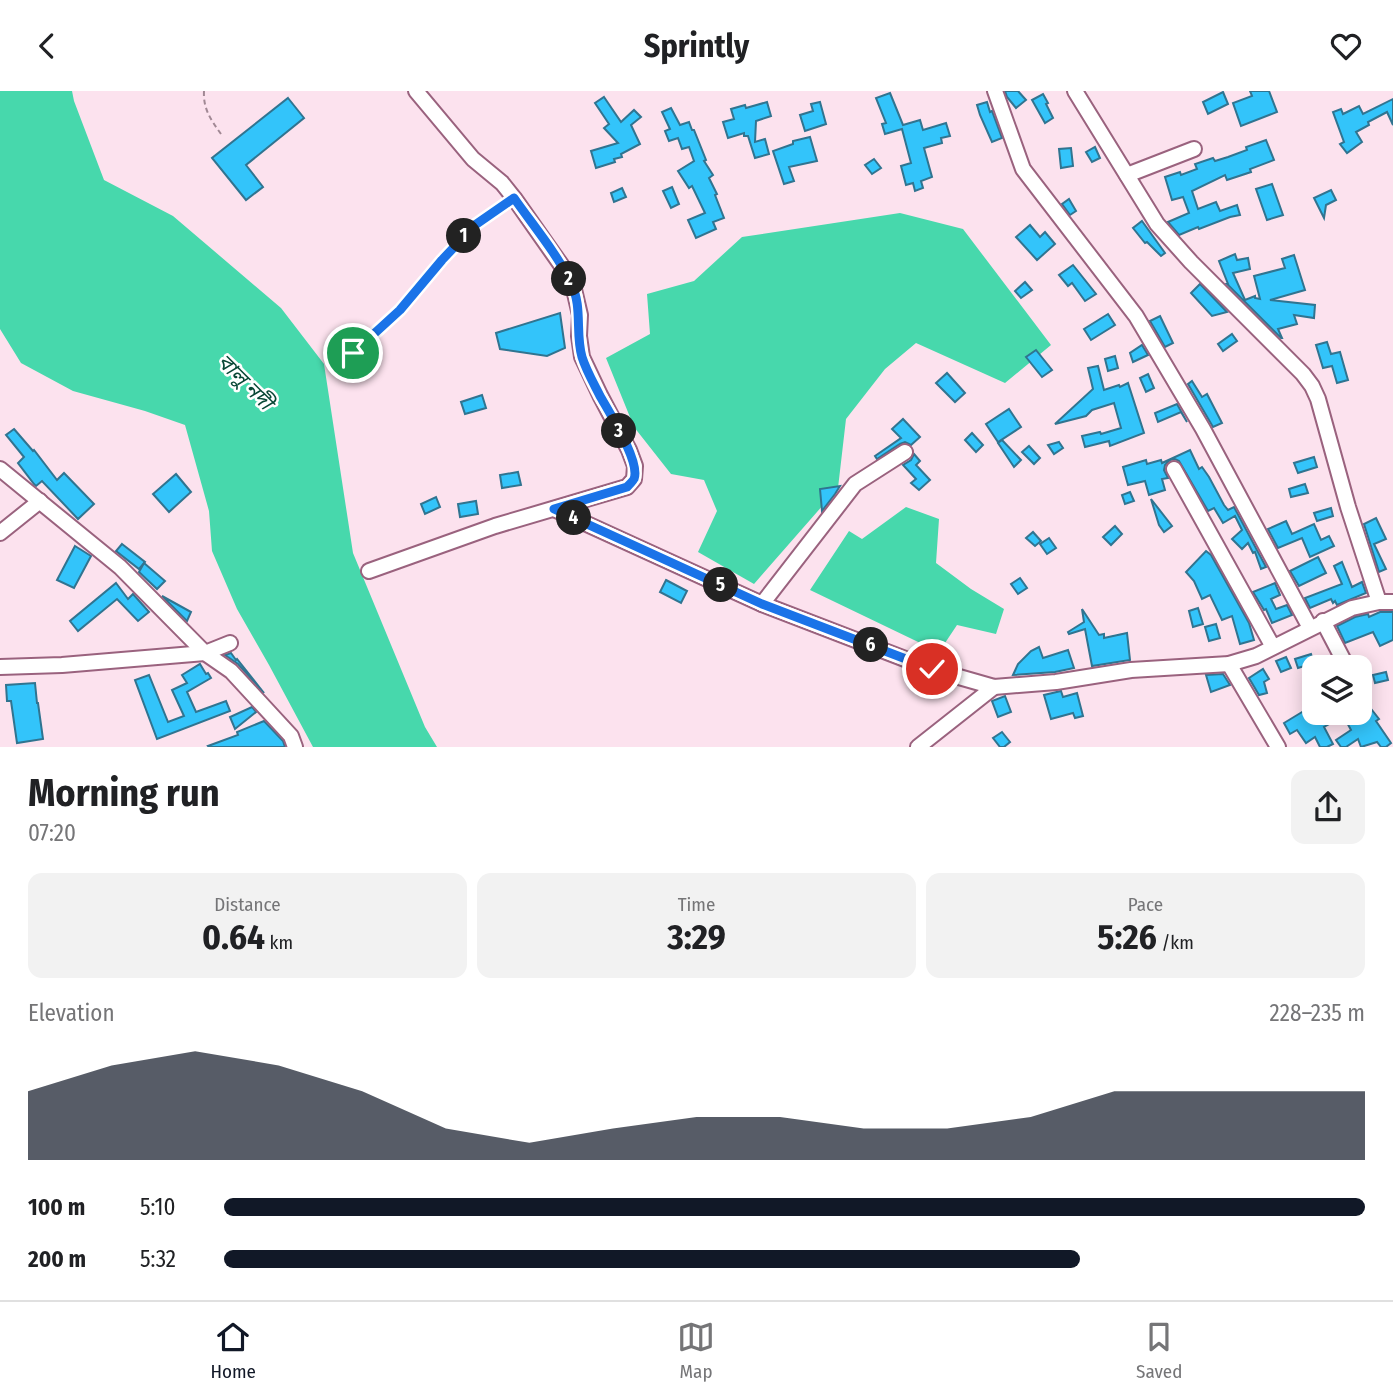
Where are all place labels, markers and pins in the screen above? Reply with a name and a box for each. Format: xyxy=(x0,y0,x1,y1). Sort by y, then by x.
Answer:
pin: 1 xyxy=(447,219,482,253)
pin: 2 xyxy=(552,261,586,297)
pin xyxy=(323,323,383,383)
pin: 3 xyxy=(602,413,636,449)
pin: 4 xyxy=(556,501,592,535)
pin: 5 xyxy=(704,567,738,603)
pin: 6 xyxy=(854,627,888,663)
pin xyxy=(902,639,962,699)

